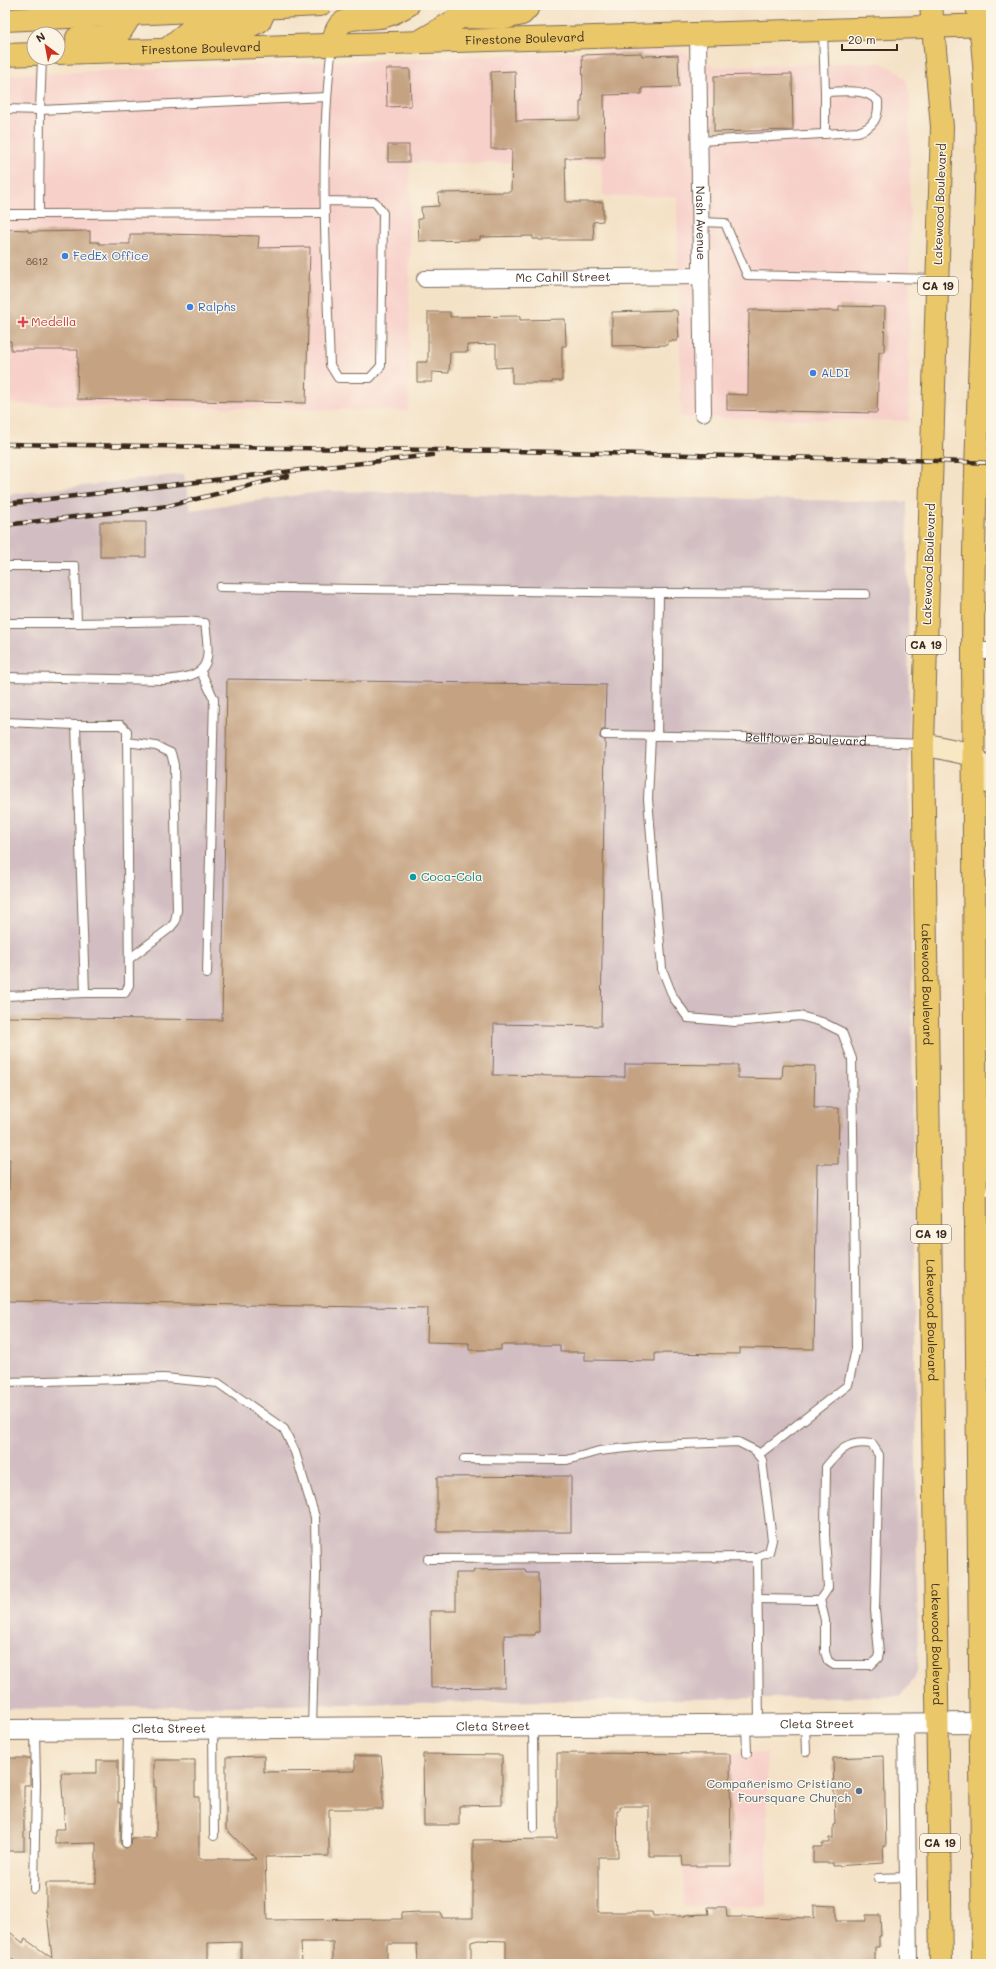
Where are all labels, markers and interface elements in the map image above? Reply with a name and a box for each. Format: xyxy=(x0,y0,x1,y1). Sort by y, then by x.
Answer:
north arrow xyxy=(26,26,66,66)
scale bar xyxy=(842,26,897,52)
street label: Firestone Boulevard xyxy=(465,28,585,48)
text: N xyxy=(33,29,48,46)
text: 20 m xyxy=(848,31,876,47)
street label: Firestone Boulevard xyxy=(141,38,261,57)
street label: Lakewood Boulevard xyxy=(929,143,949,265)
street label: Nash Avenue xyxy=(693,186,710,260)
place label: FedEx Office xyxy=(73,247,149,263)
marker: FedEx Office xyxy=(60,251,70,261)
house number: 8612 xyxy=(26,254,48,268)
street label: Mc Cahill Street xyxy=(515,268,611,285)
road number: CA 19 xyxy=(918,277,958,295)
place label: Ralphs xyxy=(198,298,236,314)
marker: Ralphs xyxy=(185,302,195,312)
place label: Medella xyxy=(31,313,77,329)
marker: Medella xyxy=(18,317,28,327)
place label: ALDI xyxy=(821,364,849,380)
marker: ALDI xyxy=(808,368,818,378)
street label: Lakewood Boulevard xyxy=(918,503,938,625)
road number: CA 19 xyxy=(906,636,946,654)
street label: Bellflower Boulevard xyxy=(745,728,867,749)
place label: Coca-Cola xyxy=(421,868,482,884)
marker: Coca-Cola xyxy=(408,872,418,882)
street label: Lakewood Boulevard xyxy=(919,923,936,1046)
road number: CA 19 xyxy=(911,1225,951,1243)
street label: Lakewood Boulevard xyxy=(924,1259,941,1381)
street label: Lakewood Boulevard xyxy=(928,1583,946,1705)
street label: Cleta Street xyxy=(780,1715,854,1731)
street label: Cleta Street xyxy=(456,1717,530,1734)
street label: Cleta Street xyxy=(132,1720,206,1736)
place label: Compañerismo Cristiano Foursquare Church xyxy=(706,1775,851,1805)
marker: Compañerismo Cristiano Foursquare Church xyxy=(854,1786,864,1796)
road number: CA 19 xyxy=(920,1834,960,1852)

